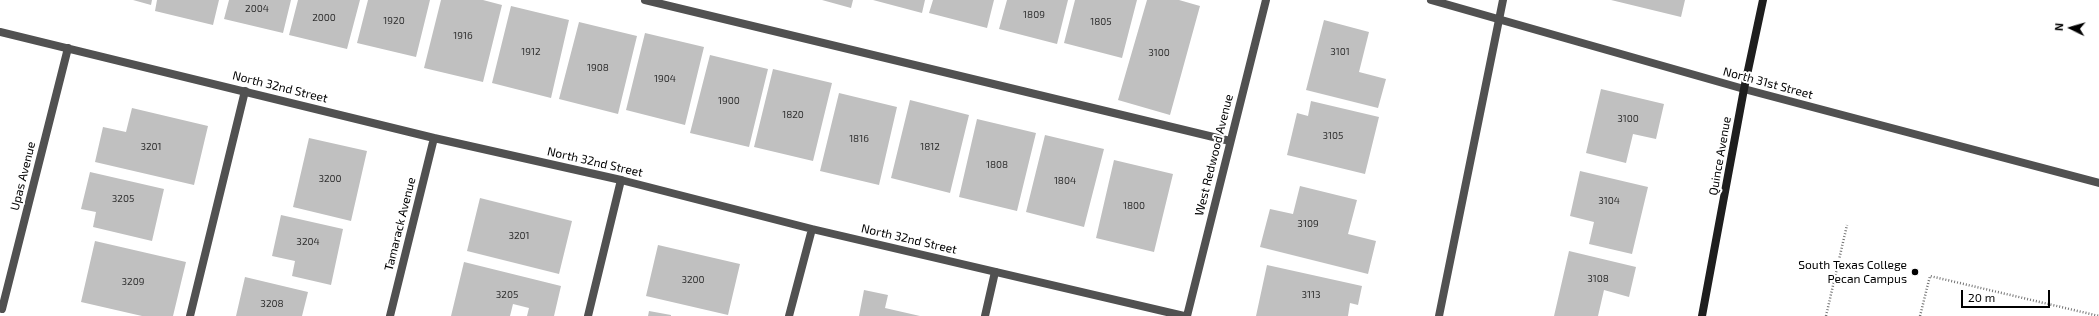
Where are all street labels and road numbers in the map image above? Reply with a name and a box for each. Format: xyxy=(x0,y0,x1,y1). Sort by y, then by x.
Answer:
street label: North 31st Street xyxy=(1721,64,1815,102)
street label: North 32nd Street xyxy=(231,68,329,106)
street label: West Redwood Avenue xyxy=(1192,93,1236,217)
street label: Quince Avenue xyxy=(1706,115,1734,197)
street label: Upas Avenue xyxy=(7,140,39,212)
street label: North 32nd Street xyxy=(546,144,644,180)
street label: Tamarack Avenue xyxy=(381,176,419,272)
street label: North 32nd Street xyxy=(860,221,958,257)

